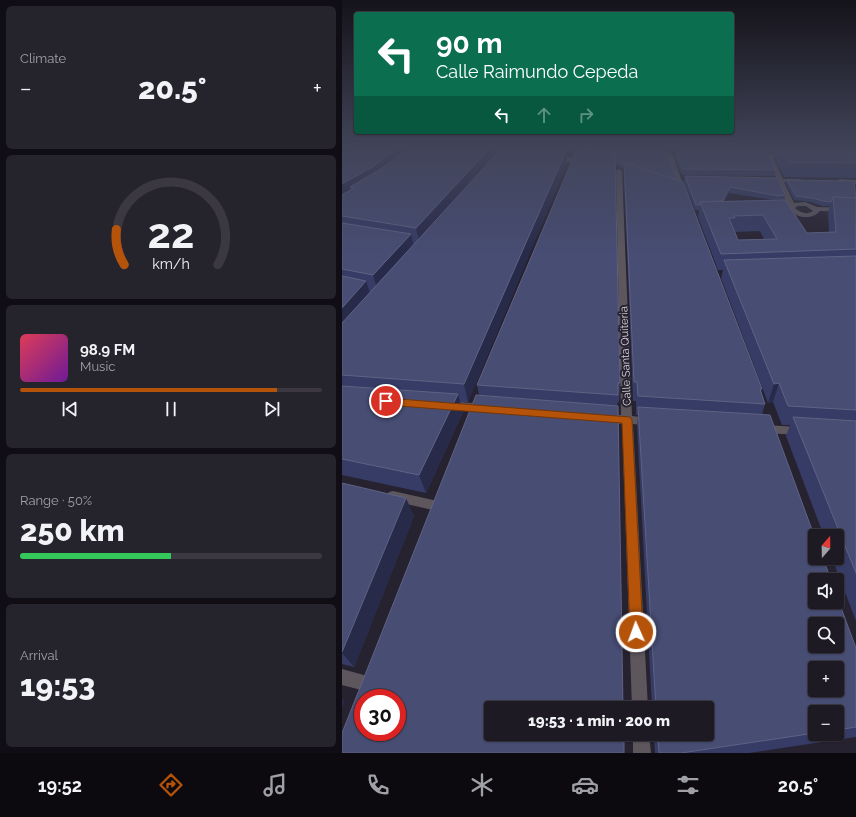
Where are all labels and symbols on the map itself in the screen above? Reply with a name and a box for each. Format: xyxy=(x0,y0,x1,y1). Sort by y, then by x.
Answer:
street label: Calle Santa Quiteria xyxy=(617,306,634,406)
pin xyxy=(369,384,403,418)
north arrow xyxy=(808,529,844,565)
position arrow xyxy=(615,611,657,653)
speed limit sign: 30 xyxy=(354,689,406,741)

